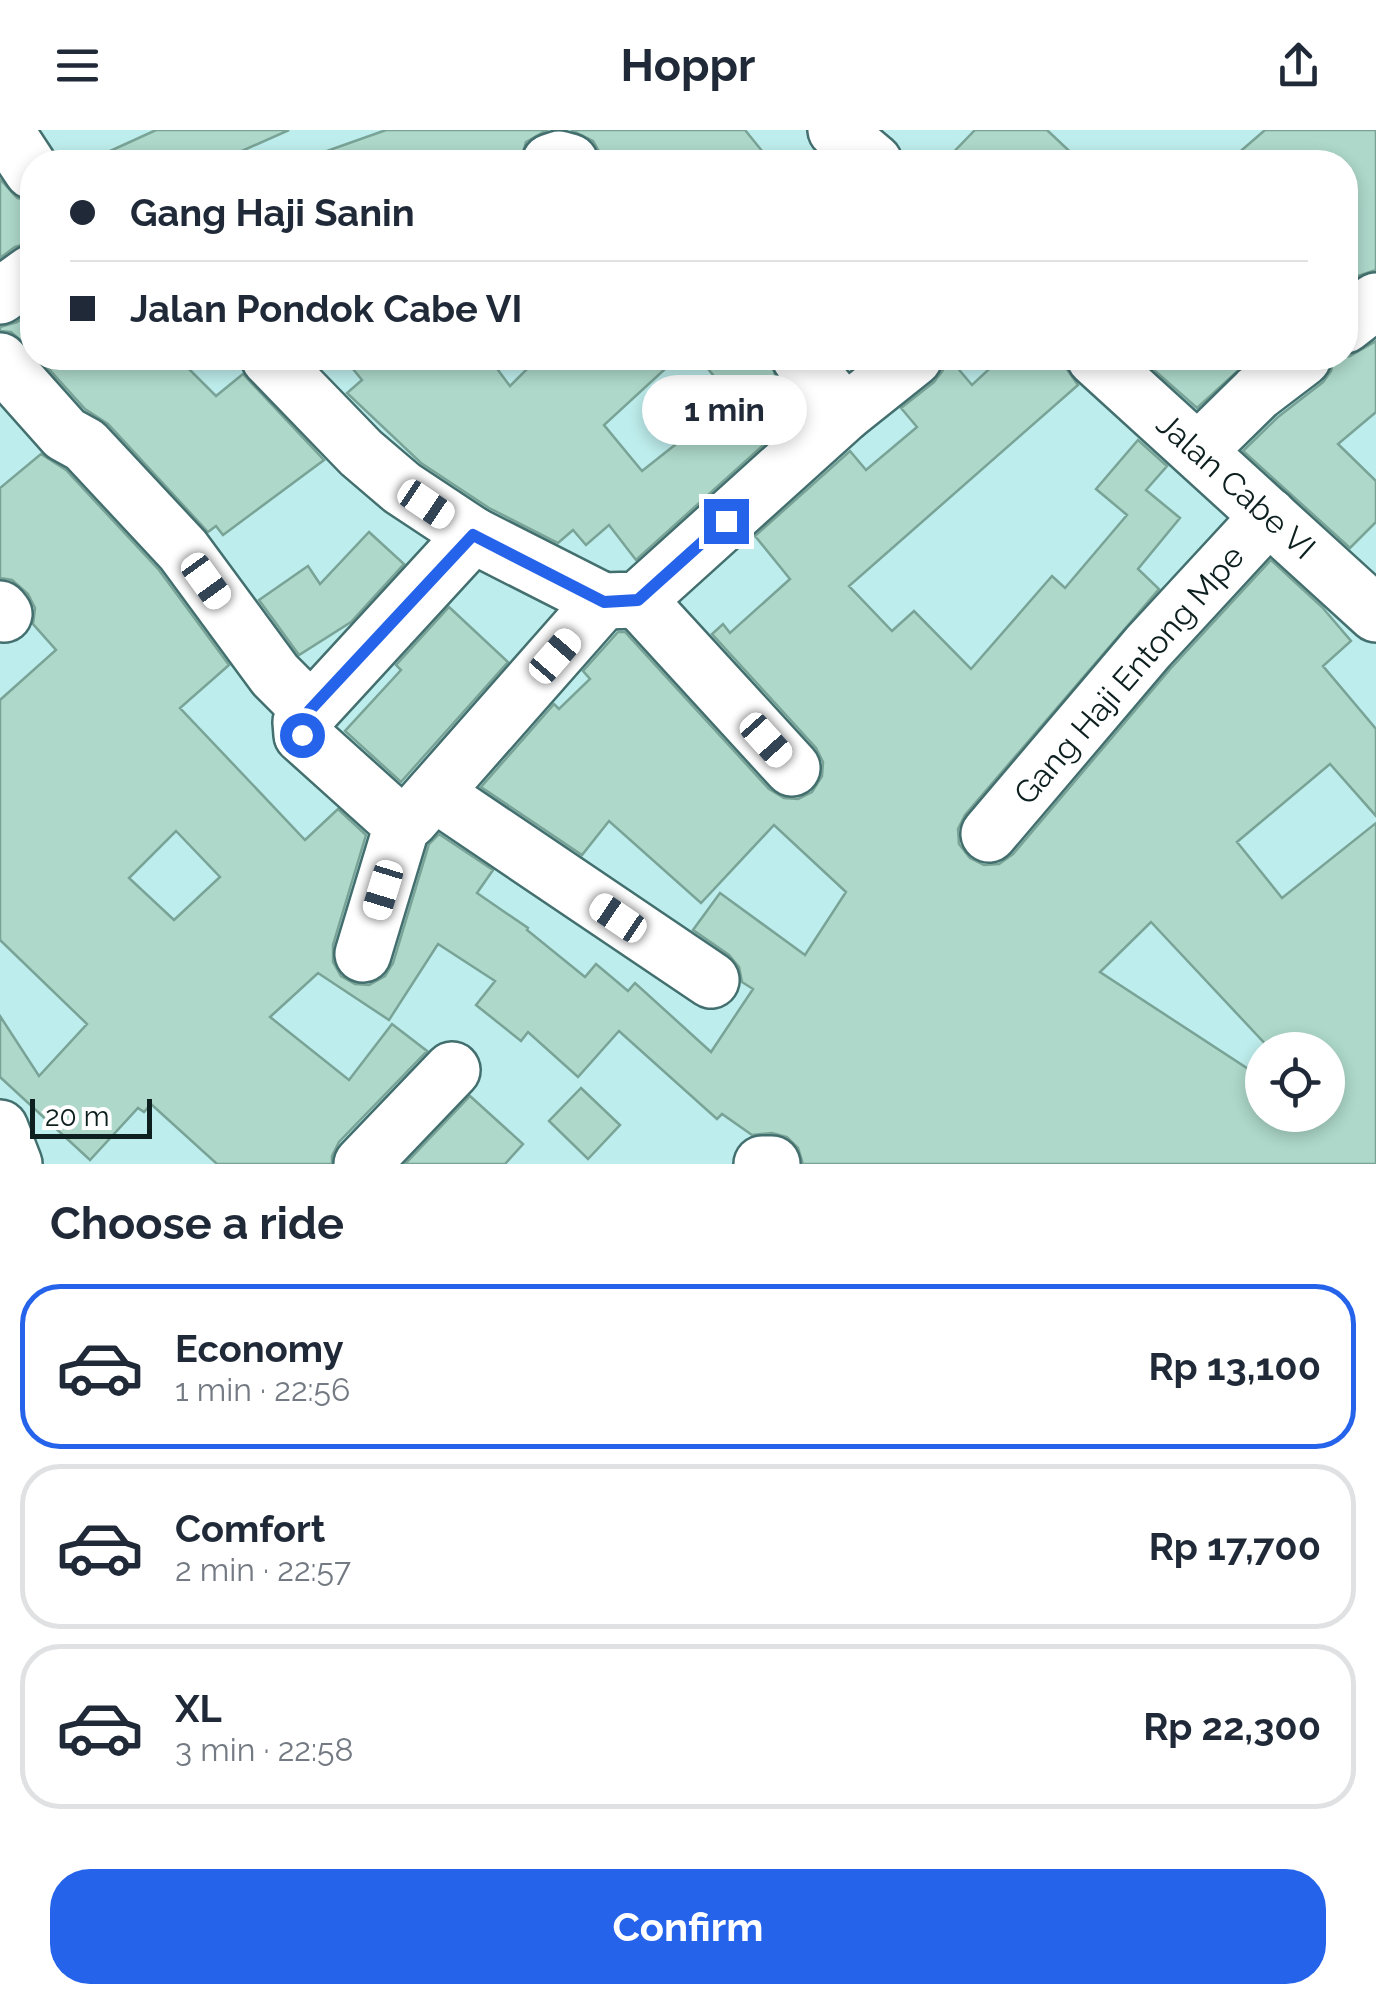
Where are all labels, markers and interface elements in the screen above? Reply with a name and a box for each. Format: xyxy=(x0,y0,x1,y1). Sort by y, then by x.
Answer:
icon: menu xyxy=(50,38,105,93)
icon: share xyxy=(1271,38,1326,93)
text: Hoppr xyxy=(621,39,755,92)
text: Gang Haji Sanin xyxy=(130,190,415,235)
text: Jalan Pondok Cabe VI xyxy=(130,286,522,331)
callout: 1 min xyxy=(644,376,808,446)
text: 1 min xyxy=(684,391,765,428)
street label: Jalan Cabe VI xyxy=(1150,405,1323,566)
car xyxy=(393,475,459,533)
route end xyxy=(704,499,749,544)
street label: Gang Haji Entong Mpe xyxy=(1006,538,1251,812)
car xyxy=(176,548,236,614)
car xyxy=(524,624,586,688)
car xyxy=(735,708,797,772)
route start xyxy=(280,713,325,758)
car xyxy=(360,857,406,923)
car xyxy=(585,889,651,947)
map controls xyxy=(1245,1032,1345,1132)
button: locate xyxy=(1245,1032,1345,1132)
scale bar xyxy=(30,1094,152,1138)
text: 20 m xyxy=(45,1100,110,1133)
text: Choose a ride xyxy=(50,1197,344,1250)
icon: car xyxy=(55,1322,145,1412)
text: Economy xyxy=(175,1326,344,1371)
text: Rp 13,100 xyxy=(1148,1344,1321,1389)
text: 1 min · 22:56 xyxy=(175,1371,350,1408)
icon: car xyxy=(55,1502,145,1592)
text: Comfort xyxy=(175,1506,325,1551)
text: Rp 17,700 xyxy=(1149,1524,1321,1569)
text: 2 min · 22:57 xyxy=(175,1551,351,1588)
icon: car xyxy=(55,1682,145,1772)
text: XL xyxy=(175,1686,222,1731)
text: Rp 22,300 xyxy=(1143,1704,1321,1749)
text: 3 min · 22:58 xyxy=(175,1731,353,1768)
button: Confirm xyxy=(50,1869,1326,1984)

